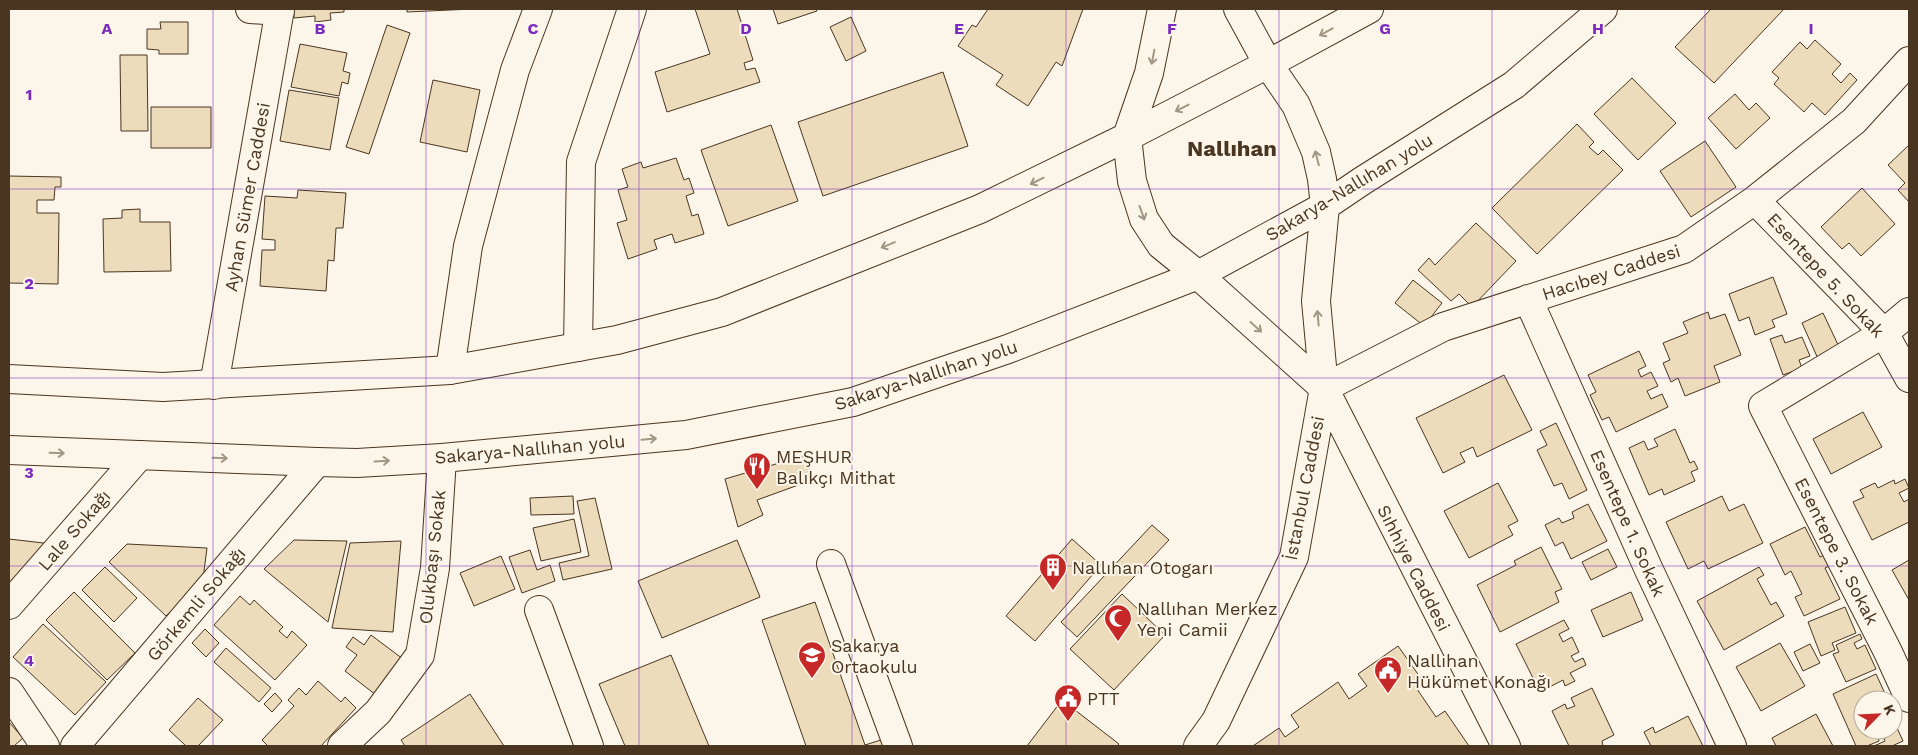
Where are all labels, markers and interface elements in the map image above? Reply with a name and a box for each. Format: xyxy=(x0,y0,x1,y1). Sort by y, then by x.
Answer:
text: A xyxy=(102,19,113,38)
text: B xyxy=(315,19,326,38)
text: C xyxy=(528,19,539,38)
text: D xyxy=(740,19,752,38)
text: E xyxy=(954,19,964,38)
text: F xyxy=(1167,19,1177,38)
text: G xyxy=(1379,19,1391,38)
text: H xyxy=(1592,19,1604,38)
text: I xyxy=(1808,19,1814,38)
one-way arrow xyxy=(1319,28,1334,37)
one-way arrow xyxy=(1147,48,1157,64)
text: 1 xyxy=(26,85,32,104)
street label: Ayhan Sümer Caddesi xyxy=(220,101,274,293)
one-way arrow xyxy=(1175,103,1190,113)
street label: Sakarya-Nallıhan yolu xyxy=(1262,129,1436,245)
district label: Nallıhan xyxy=(1187,136,1277,161)
one-way arrow xyxy=(1312,150,1321,166)
one-way arrow xyxy=(1030,177,1045,186)
one-way arrow xyxy=(1138,205,1147,220)
street label: Esentepe 5. Sokak xyxy=(1763,208,1889,342)
street label: Hacıbey Caddesi xyxy=(1539,240,1683,304)
one-way arrow xyxy=(881,241,896,251)
text: 2 xyxy=(24,274,34,293)
one-way arrow xyxy=(1313,310,1323,326)
one-way arrow xyxy=(1249,321,1262,333)
street label: Sakarya-Nallıhan yolu xyxy=(832,335,1020,415)
street label: İstanbul Caddesi xyxy=(1280,414,1328,562)
street label: Sakarya-Nallıhan yolu xyxy=(434,430,626,468)
one-way arrow xyxy=(640,434,656,444)
place label: MEŞHUR Balıkçı Mithat xyxy=(776,446,896,488)
street label: Esentepe 1. Sokak xyxy=(1586,446,1670,600)
one-way arrow xyxy=(49,448,65,458)
restaurant icon: MEŞHUR Balıkçı Mithat xyxy=(742,451,772,490)
one-way arrow xyxy=(212,454,228,463)
one-way arrow xyxy=(374,457,390,466)
text: 3 xyxy=(24,463,34,482)
street label: Esentepe 3. Sokak xyxy=(1791,474,1883,628)
street label: Lale Sokağı xyxy=(33,485,115,575)
street label: Olukbaşı Sokak xyxy=(415,489,449,625)
street label: Sıhhiye Caddesi xyxy=(1373,501,1455,635)
street label: Görkemli Sokağı xyxy=(142,543,250,665)
building icon: Nallıhan Otogarı xyxy=(1038,552,1068,591)
place label: Nallıhan Otogarı xyxy=(1072,557,1213,578)
place label: Nallıhan Merkez Yeni Camii xyxy=(1137,598,1278,640)
mosque icon: Nallıhan Merkez Yeni Camii xyxy=(1103,603,1133,642)
place label: Sakarya Ortaokulu xyxy=(831,635,918,677)
school or university icon: Sakarya Ortaokulu xyxy=(797,640,827,679)
place label: Nallıhan Hükümet Konağı xyxy=(1407,650,1551,692)
text: 4 xyxy=(24,651,34,670)
public building icon: Nallıhan Hükümet Konağı xyxy=(1373,655,1403,694)
public building icon: PTT xyxy=(1053,683,1083,722)
place label: PTT xyxy=(1087,688,1120,709)
north arrow xyxy=(1853,690,1903,740)
text: K xyxy=(1881,702,1899,718)

